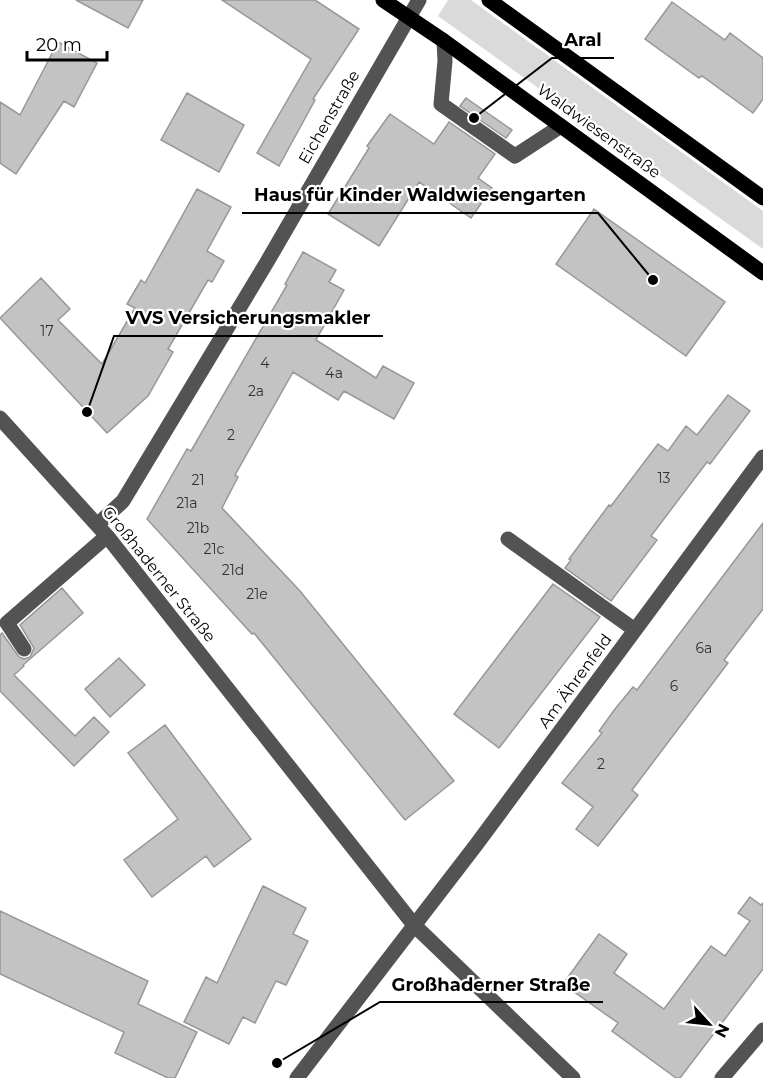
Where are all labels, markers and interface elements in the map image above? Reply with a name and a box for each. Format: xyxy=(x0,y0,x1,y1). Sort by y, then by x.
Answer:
callout: Aral xyxy=(552,22,614,58)
scale bar xyxy=(27,24,106,62)
text: Aral xyxy=(563,29,602,51)
text: 20 m xyxy=(36,34,82,56)
street label: Eichenstraße xyxy=(295,67,363,167)
street label: Waldwiesenstraße xyxy=(534,80,664,182)
callout: Haus für Kinder Waldwiesengarten xyxy=(242,177,598,213)
text: Haus für Kinder Waldwiesengarten xyxy=(254,184,586,206)
callout: VVS Versicherungsmakler xyxy=(114,300,383,336)
text: VVS Versicherungsmakler xyxy=(124,307,371,329)
house number: 17 xyxy=(40,322,54,340)
house number: 4 xyxy=(260,354,270,372)
house number: 4a xyxy=(325,364,343,382)
house number: 2a xyxy=(248,382,264,400)
house number: 2 xyxy=(227,426,235,444)
house number: 13 xyxy=(658,469,671,487)
house number: 21 xyxy=(191,471,205,489)
house number: 21a xyxy=(176,494,198,512)
street label: Großhaderner Straße xyxy=(98,502,220,646)
house number: 21b xyxy=(187,519,209,537)
house number: 21c xyxy=(204,540,225,558)
house number: 21d xyxy=(222,561,244,579)
house number: 21e xyxy=(246,585,268,603)
street label: Am Ährenfeld xyxy=(534,630,616,732)
house number: 6a xyxy=(696,639,712,657)
house number: 6 xyxy=(670,677,679,695)
house number: 2 xyxy=(597,755,605,773)
callout: Großhaderner Straße xyxy=(380,966,603,1002)
text: Großhaderner Straße xyxy=(392,974,590,996)
north arrow xyxy=(679,994,739,1054)
text: N xyxy=(711,1021,733,1041)

